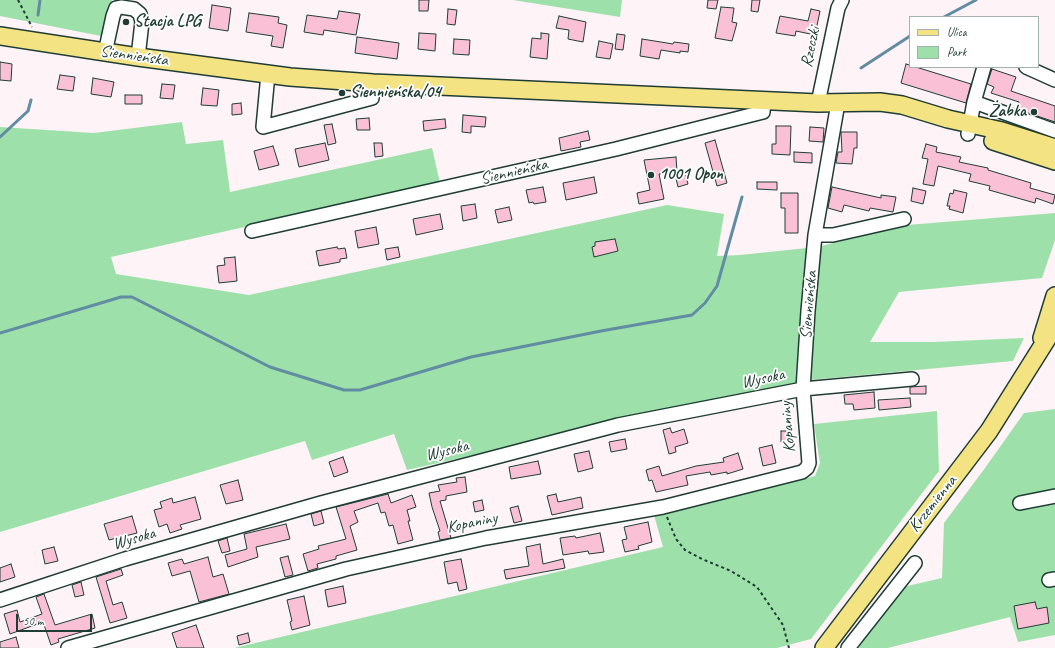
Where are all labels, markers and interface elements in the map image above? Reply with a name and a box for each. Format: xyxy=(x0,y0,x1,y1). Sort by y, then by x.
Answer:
place label: Stacja LPG xyxy=(134,12,201,32)
legend xyxy=(909,16,1039,68)
marker: Stacja LPG xyxy=(121,17,131,27)
text: Ulica xyxy=(947,24,966,40)
street label: Rzeczki xyxy=(797,25,825,69)
street label: Siennieńska xyxy=(99,41,169,71)
text: Park xyxy=(947,44,966,60)
place label: Siennieńska/04 xyxy=(350,83,441,103)
marker: Siennieńska/04 xyxy=(337,88,347,98)
place label: Żabka xyxy=(989,102,1026,122)
marker: Żabka xyxy=(1029,107,1039,117)
street label: Siennieńska xyxy=(478,154,550,190)
place label: 1001 Opon xyxy=(659,165,723,185)
marker: 1001 Opon xyxy=(646,170,656,180)
street label: Siennieńska xyxy=(796,270,822,340)
street label: Wysoka xyxy=(740,365,786,393)
street label: Kopaniny xyxy=(776,401,800,453)
street label: Wysoka xyxy=(424,436,470,466)
street label: Krzemienna xyxy=(905,472,961,536)
street label: Kopaniny xyxy=(445,508,499,538)
street label: Wysoka xyxy=(110,523,158,555)
scale bar xyxy=(18,606,94,632)
text: 50 m xyxy=(23,613,43,629)

